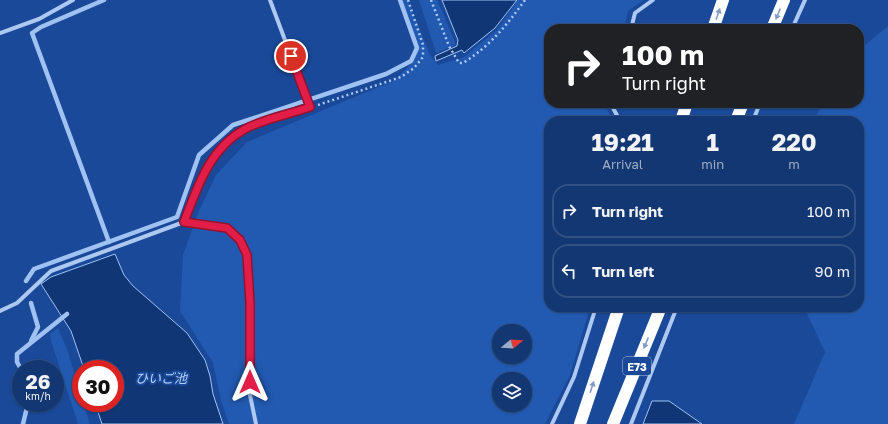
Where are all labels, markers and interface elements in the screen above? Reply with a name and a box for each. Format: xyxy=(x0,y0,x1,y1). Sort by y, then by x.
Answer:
one-way arrow xyxy=(715,8,721,20)
one-way arrow xyxy=(774,9,780,21)
text: 100 m xyxy=(622,38,704,71)
pin xyxy=(274,39,308,73)
icon: right xyxy=(556,40,608,92)
icon: arrive xyxy=(280,45,302,67)
text: Turn right xyxy=(622,72,706,94)
text: 19:21 xyxy=(591,127,654,156)
text: 1 xyxy=(706,127,719,156)
text: 220 xyxy=(772,127,817,156)
text: Arrival xyxy=(602,156,643,172)
text: min xyxy=(701,156,724,172)
text: m xyxy=(788,156,800,172)
icon: right xyxy=(558,200,580,222)
text: Turn right xyxy=(592,202,663,220)
text: 100 m xyxy=(807,202,850,220)
icon: left xyxy=(558,260,580,282)
text: Turn left xyxy=(592,262,654,280)
text: 90 m xyxy=(815,262,850,280)
north arrow xyxy=(492,324,532,364)
map controls xyxy=(492,324,532,412)
one-way arrow xyxy=(643,338,649,350)
road number: E73 xyxy=(623,357,651,375)
speed limit sign: 30 xyxy=(72,360,124,412)
position arrow xyxy=(229,361,271,403)
text: 26 xyxy=(26,369,50,393)
water label: ひいご池 xyxy=(135,370,189,386)
button: layers xyxy=(492,372,532,412)
one-way arrow xyxy=(589,381,595,393)
text: km/h xyxy=(25,390,51,402)

